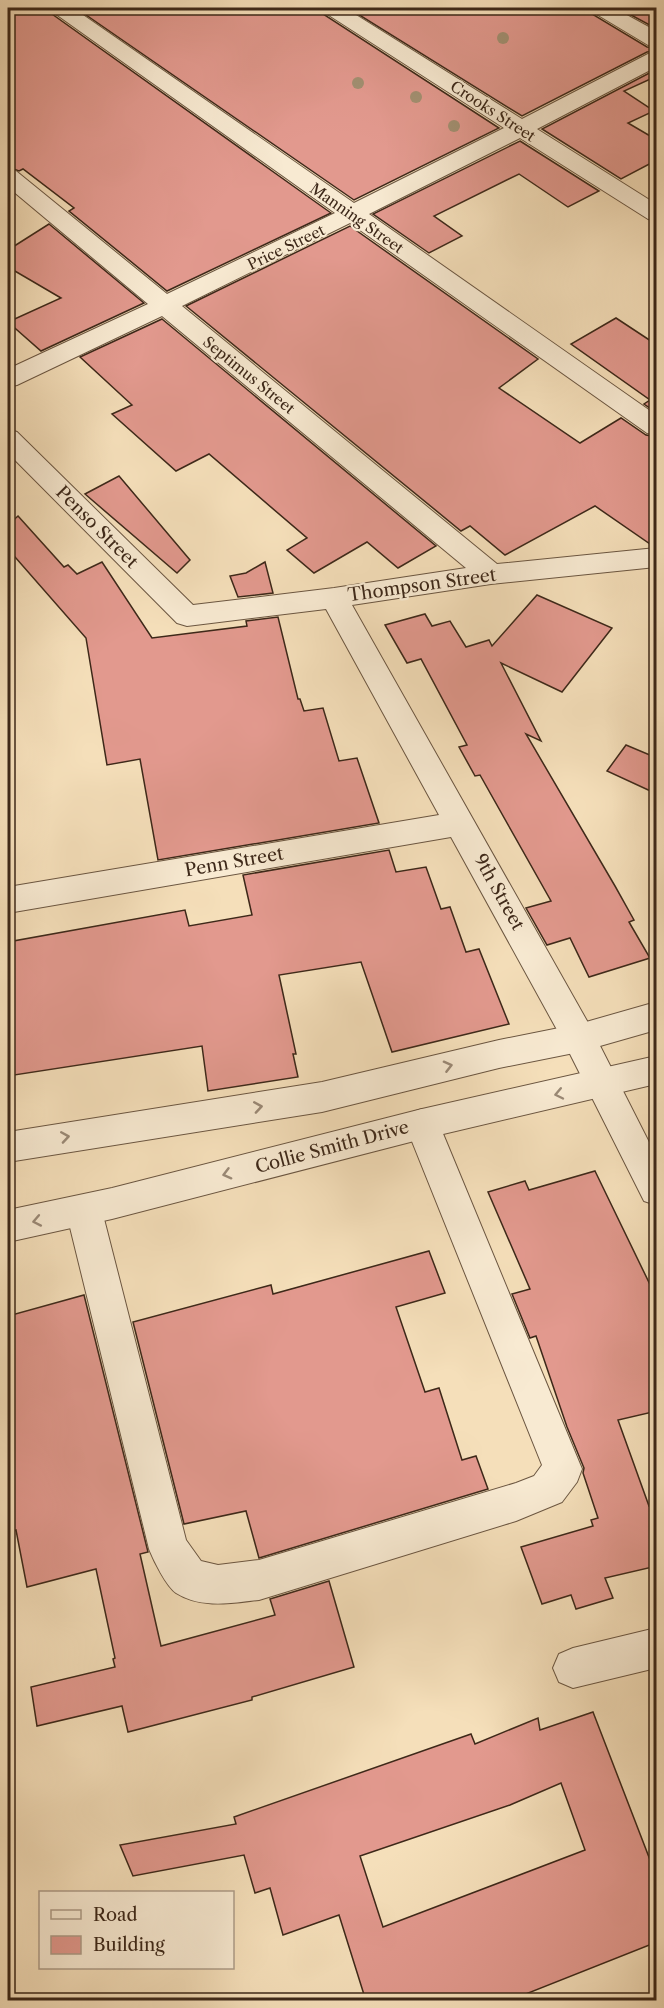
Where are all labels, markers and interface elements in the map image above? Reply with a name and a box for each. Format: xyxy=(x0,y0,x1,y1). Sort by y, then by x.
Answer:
street label: Crooks Street xyxy=(447,76,540,146)
street label: Manning Street xyxy=(306,179,408,258)
street label: Price Street xyxy=(244,220,328,274)
street label: Septimus Street xyxy=(199,332,299,418)
street label: Penso Street xyxy=(51,481,143,573)
street label: Thompson Street xyxy=(346,564,498,606)
street label: Penn Street xyxy=(183,842,286,882)
street label: 9th Street xyxy=(469,850,529,935)
one-way arrow xyxy=(443,1061,453,1074)
one-way arrow xyxy=(554,1087,564,1100)
one-way arrow xyxy=(253,1101,262,1113)
street label: Collie Smith Drive xyxy=(253,1116,411,1178)
one-way arrow xyxy=(61,1132,70,1144)
one-way arrow xyxy=(222,1167,232,1180)
one-way arrow xyxy=(32,1214,42,1227)
legend xyxy=(39,1891,234,1969)
text: Road xyxy=(93,1904,138,1926)
text: Building xyxy=(93,1934,165,1956)

